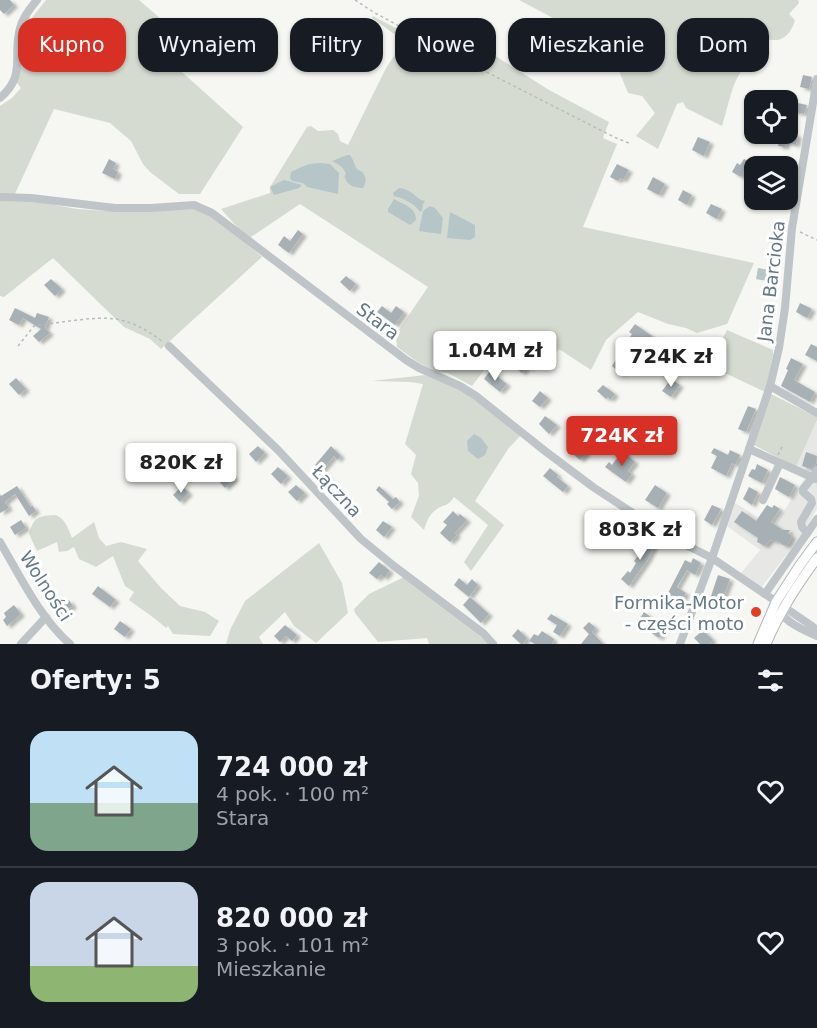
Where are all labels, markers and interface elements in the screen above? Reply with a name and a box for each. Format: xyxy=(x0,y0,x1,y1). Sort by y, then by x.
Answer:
chip: Kupno xyxy=(18,18,126,72)
chip: Wynajem xyxy=(138,18,278,72)
chip: Filtry xyxy=(290,18,383,72)
chip: Nowe xyxy=(395,18,496,72)
chip: Mieszkanie xyxy=(508,18,665,72)
chip: Dom xyxy=(677,18,769,72)
map controls xyxy=(744,90,798,210)
button: locate xyxy=(744,90,798,144)
button: layers xyxy=(744,156,798,210)
street label: Jana Barcioka xyxy=(753,219,789,344)
street label: Stara xyxy=(353,298,403,344)
pin: 1.04M zł xyxy=(433,331,557,382)
pin: 724K zł xyxy=(616,337,726,388)
text: 1.04M zł xyxy=(447,338,543,362)
text: 724K zł xyxy=(629,344,713,368)
pin: 724K zł xyxy=(567,416,677,467)
text: 724K zł xyxy=(580,423,664,447)
pin: 820K zł xyxy=(126,443,236,494)
text: 820K zł xyxy=(139,450,223,474)
street label: Łączna xyxy=(307,460,366,521)
pin: 803K zł xyxy=(585,510,695,561)
text: 803K zł xyxy=(598,517,682,541)
street label: Wolności xyxy=(16,547,76,625)
place label: Formika-Motor - części moto xyxy=(614,592,745,634)
marker: Formika-Motor - części moto xyxy=(749,605,763,619)
icon: filters xyxy=(754,664,787,697)
text: Oferty: 5 xyxy=(30,665,161,695)
text: 724 000 zł xyxy=(216,752,367,782)
icon: home xyxy=(78,755,150,827)
icon: heart xyxy=(754,775,787,808)
text: 4 pok. · 100 m² xyxy=(216,782,369,806)
text: Stara xyxy=(216,806,269,830)
text: 820 000 zł xyxy=(216,903,367,933)
icon: home xyxy=(78,906,150,978)
icon: heart xyxy=(754,926,787,959)
text: 3 pok. · 101 m² xyxy=(216,933,369,957)
text: Mieszkanie xyxy=(216,957,326,981)

